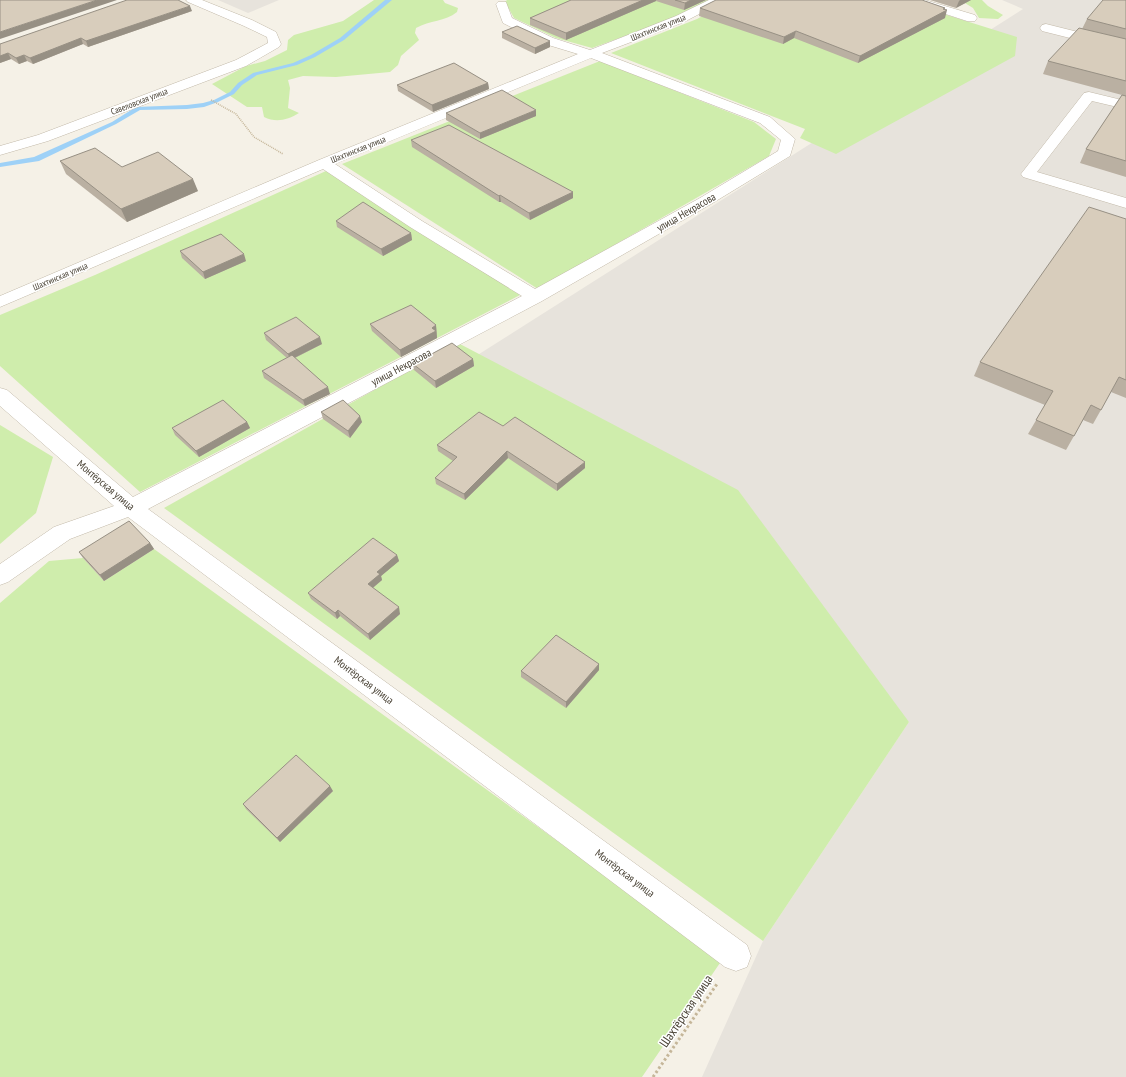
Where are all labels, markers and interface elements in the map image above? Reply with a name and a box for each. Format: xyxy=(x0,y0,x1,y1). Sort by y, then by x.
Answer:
street label: Шахтинская улица xyxy=(629,11,688,43)
street label: Савеловская улица xyxy=(109,85,169,117)
street label: Шахтинская улица xyxy=(329,133,388,165)
street label: улица Некрасова xyxy=(654,189,718,235)
street label: Шахтинская улица xyxy=(31,259,89,292)
street label: улица Некрасова xyxy=(369,345,433,389)
street label: Монтёрская улица xyxy=(74,457,138,513)
street label: Монтёрская улица xyxy=(331,653,397,707)
street label: Монтёрская улица xyxy=(592,846,658,900)
street label: Шахтёрская улица xyxy=(655,971,717,1051)

